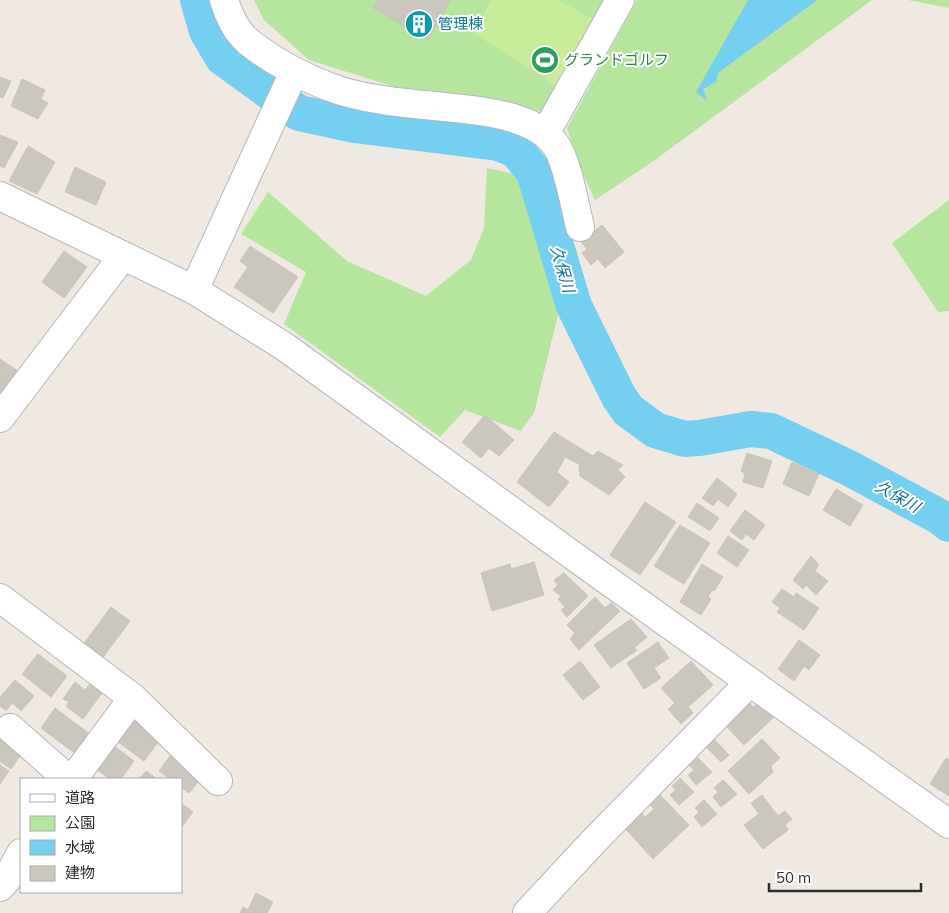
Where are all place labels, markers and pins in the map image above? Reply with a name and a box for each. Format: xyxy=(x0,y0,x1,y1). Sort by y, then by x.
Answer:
building icon: 管理棟 xyxy=(404,9,434,39)
place label: 管理棟 xyxy=(438,14,483,33)
sports icon: グランドゴルフ xyxy=(530,45,560,75)
place label: グランドゴルフ xyxy=(564,50,669,69)

